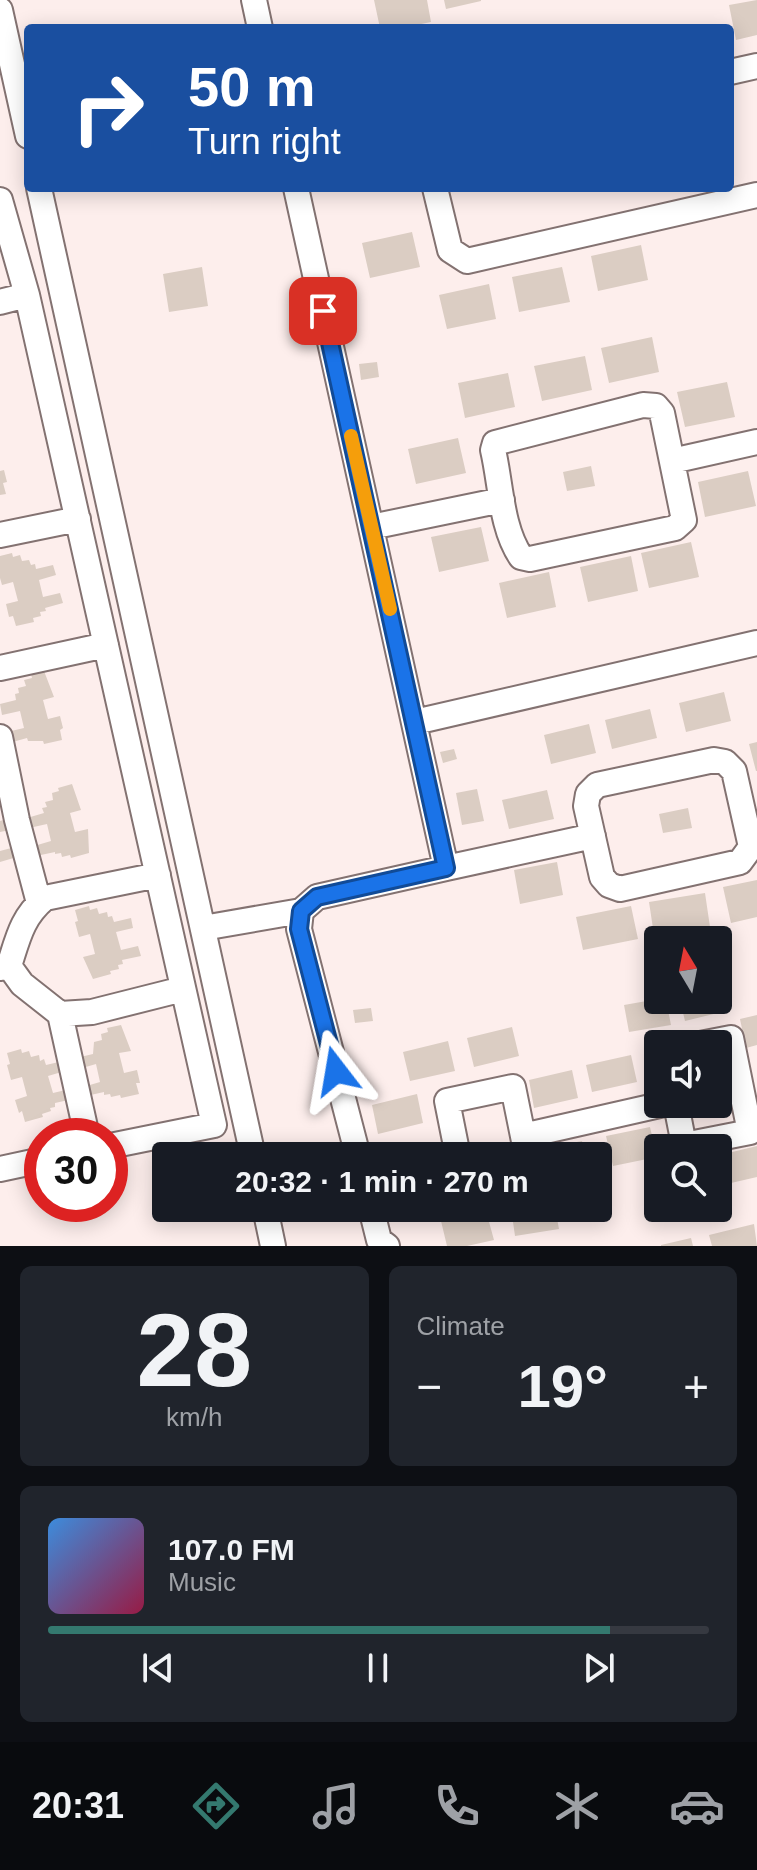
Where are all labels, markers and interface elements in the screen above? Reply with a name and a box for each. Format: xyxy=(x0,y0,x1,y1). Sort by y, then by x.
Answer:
text: 50 m xyxy=(188,55,316,118)
icon: right xyxy=(56,56,160,160)
text: Turn right xyxy=(188,121,341,162)
pin xyxy=(289,277,357,345)
icon: arrive xyxy=(301,289,345,333)
north arrow xyxy=(644,926,732,1014)
map controls xyxy=(644,926,732,1222)
position arrow xyxy=(294,1029,378,1113)
button: sound xyxy=(644,1030,732,1118)
speed limit sign: 30 xyxy=(24,1118,128,1222)
button: search xyxy=(644,1134,732,1222)
text: 20:32 · 1 min · 270 m xyxy=(235,1165,529,1198)
text: 28 xyxy=(136,1292,252,1408)
text: Climate xyxy=(417,1311,505,1341)
text: 19° xyxy=(517,1353,608,1420)
text: − xyxy=(417,1362,442,1411)
text: + xyxy=(683,1362,709,1411)
text: km/h xyxy=(166,1402,222,1432)
text: 107.0 FM xyxy=(168,1533,295,1566)
text: Music xyxy=(168,1567,236,1597)
icon: previous xyxy=(136,1646,180,1690)
icon: pause xyxy=(356,1646,400,1690)
icon: next xyxy=(577,1646,621,1690)
icon: directions xyxy=(188,1778,244,1834)
icon: music xyxy=(308,1778,364,1834)
icon: phone xyxy=(429,1778,485,1834)
icon: climate xyxy=(549,1778,605,1834)
icon: car xyxy=(669,1778,725,1834)
text: 20:31 xyxy=(32,1785,124,1826)

